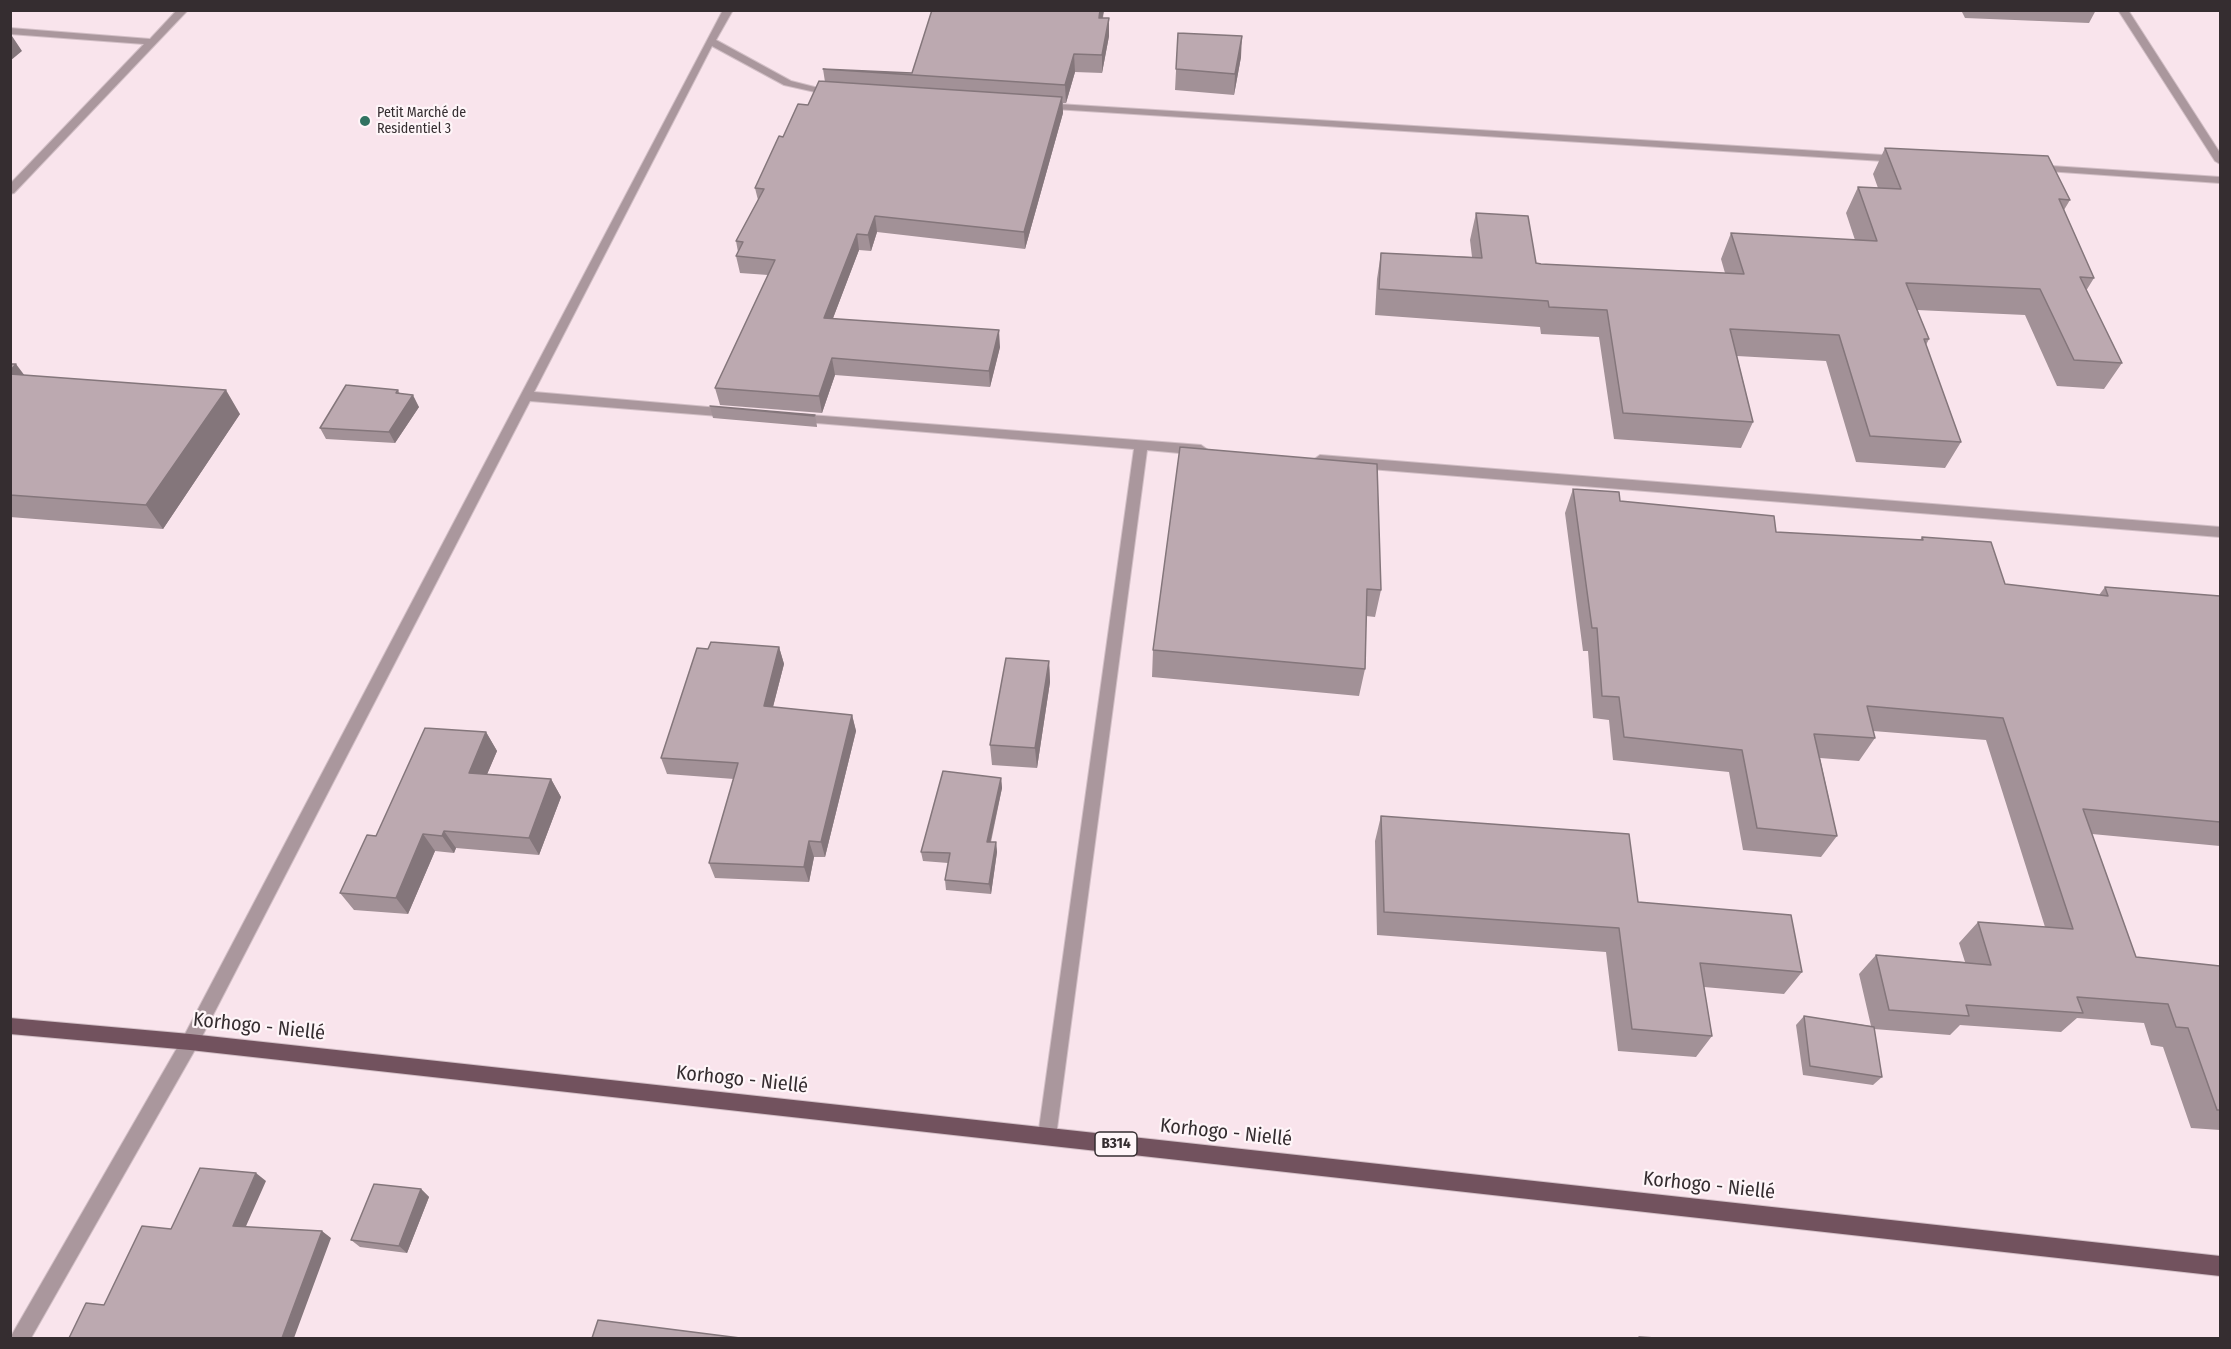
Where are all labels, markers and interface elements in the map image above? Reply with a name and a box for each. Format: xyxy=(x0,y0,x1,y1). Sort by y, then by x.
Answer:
place label: Petit Marché de Residentiel 3 xyxy=(377,105,466,138)
marker: Petit Marché de Residentiel 3 xyxy=(358,114,372,128)
street label: Korhogo - Niellé xyxy=(192,1008,326,1046)
street label: Korhogo - Niellé xyxy=(675,1061,809,1099)
street label: Korhogo - Niellé xyxy=(1159,1114,1293,1152)
road number: B314 xyxy=(1095,1132,1137,1156)
street label: Korhogo - Niellé xyxy=(1642,1167,1776,1205)

